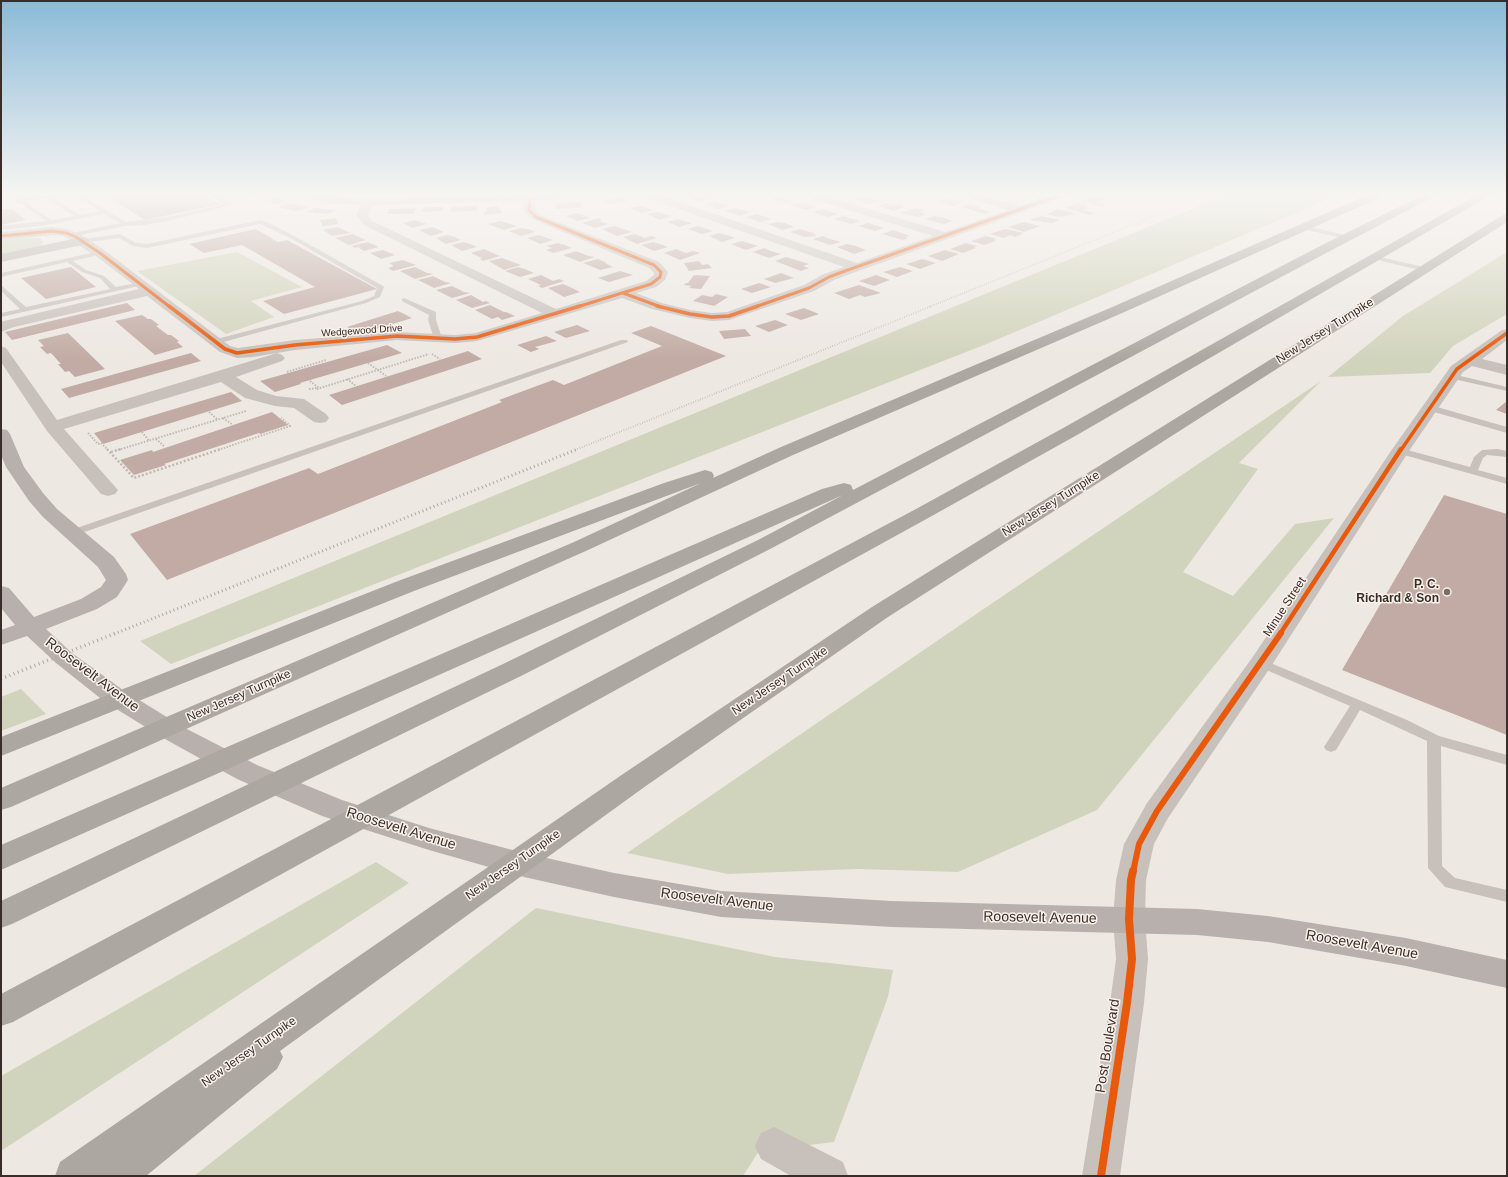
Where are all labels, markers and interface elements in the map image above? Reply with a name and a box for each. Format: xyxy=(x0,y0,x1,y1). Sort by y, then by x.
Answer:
street label: New Jersey Turnpike xyxy=(1274,295,1376,367)
street label: Wedgewood Drive xyxy=(321,322,403,340)
street label: New Jersey Turnpike xyxy=(1000,468,1102,540)
street label: Minue Street xyxy=(1260,575,1310,639)
place label: P. C. Richard & Son xyxy=(1356,578,1439,606)
marker: P. C. Richard & Son xyxy=(1442,587,1452,597)
street label: Roosevelt Avenue xyxy=(42,634,142,716)
street label: New Jersey Turnpike xyxy=(729,644,831,718)
street label: New Jersey Turnpike xyxy=(185,667,293,725)
street label: Roosevelt Avenue xyxy=(344,804,458,854)
street label: New Jersey Turnpike xyxy=(463,827,563,903)
street label: Roosevelt Avenue xyxy=(660,885,774,915)
street label: Roosevelt Avenue xyxy=(983,909,1097,927)
street label: Roosevelt Avenue xyxy=(1305,927,1419,963)
street label: Post Boulevard xyxy=(1092,998,1124,1094)
street label: New Jersey Turnpike xyxy=(199,1014,299,1090)

